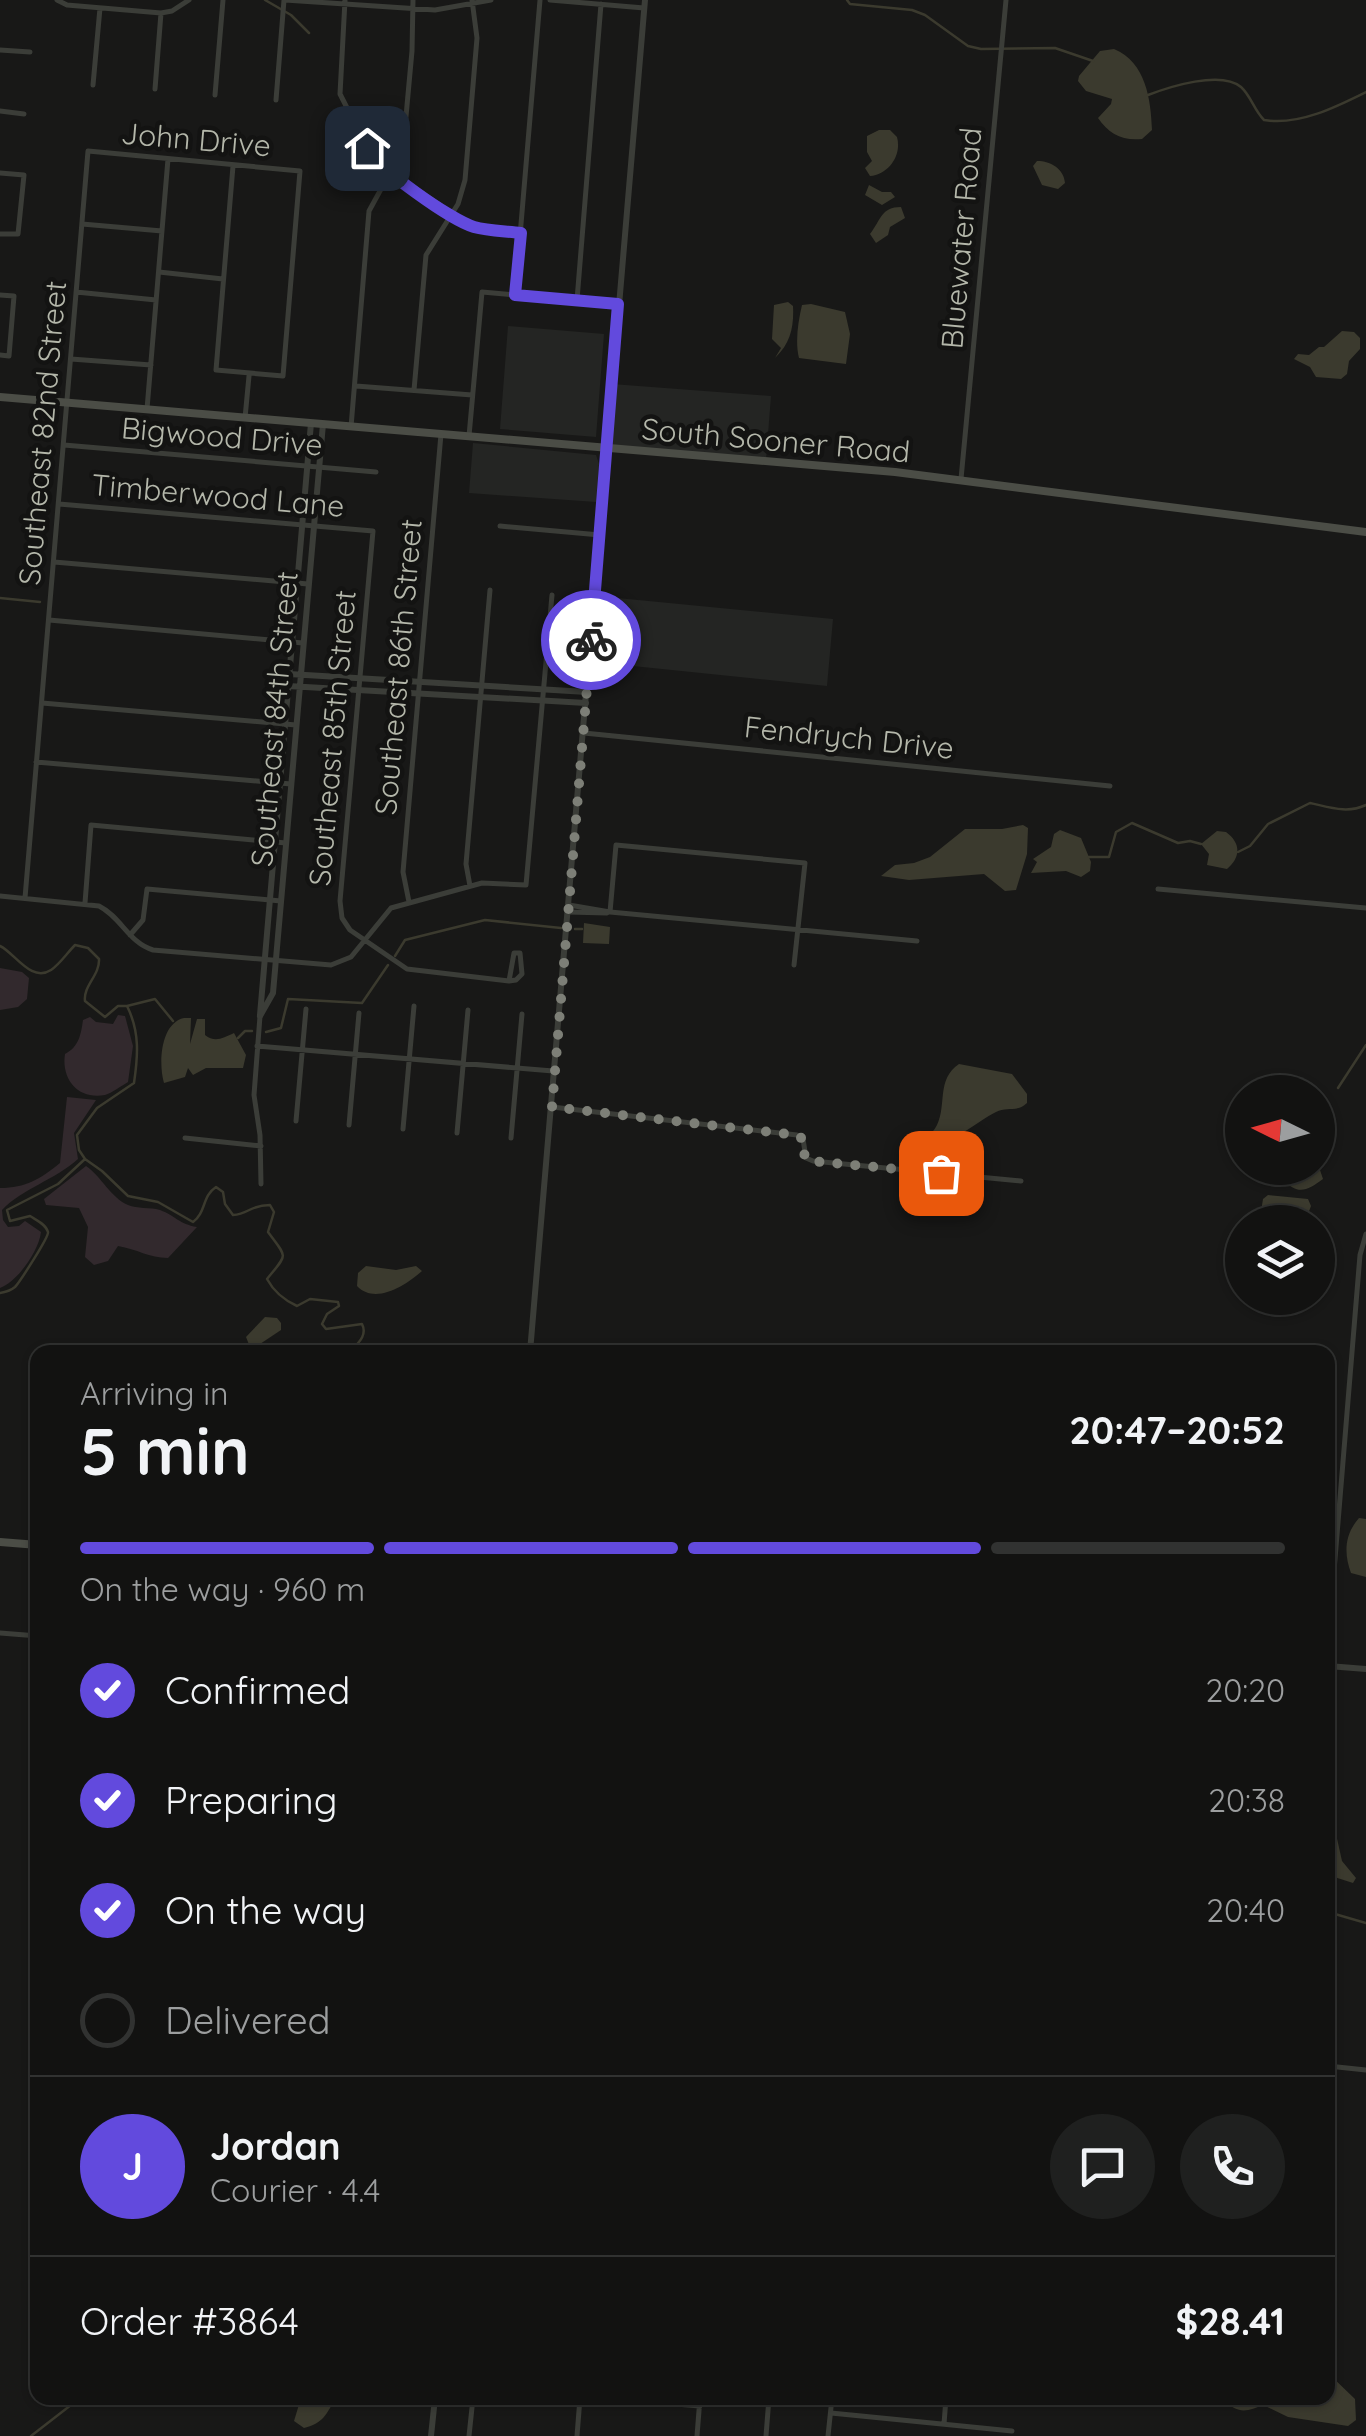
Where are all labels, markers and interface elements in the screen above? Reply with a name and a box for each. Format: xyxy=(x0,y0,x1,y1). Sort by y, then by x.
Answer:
pin xyxy=(325,106,410,191)
street label: John Drive xyxy=(120,114,272,164)
icon: home xyxy=(340,121,395,176)
street label: Bluewater Road xyxy=(932,126,990,350)
street label: Southeast 82nd Street xyxy=(10,279,74,587)
street label: Bigwood Drive xyxy=(120,408,324,464)
street label: South Sooner Road xyxy=(640,409,912,471)
street label: Timberwood Lane xyxy=(90,465,346,525)
street label: Southeast 86th Street xyxy=(366,518,430,816)
street label: Southeast 84th Street xyxy=(242,570,306,868)
street label: Southeast 85th Street xyxy=(300,588,364,888)
courier xyxy=(541,590,641,690)
icon: bike xyxy=(564,613,619,668)
street label: Fendrych Drive xyxy=(742,707,956,767)
north arrow xyxy=(1225,1075,1335,1185)
map controls xyxy=(1225,1075,1335,1315)
pin xyxy=(899,1131,984,1216)
icon: bag xyxy=(914,1146,969,1201)
button: layers xyxy=(1225,1205,1335,1315)
text: Arriving in xyxy=(80,1373,229,1413)
text: 20:47–20:52 xyxy=(1069,1406,1285,1454)
text: 5 min xyxy=(80,1410,250,1491)
text: On the way · 960 m xyxy=(80,1569,365,1609)
icon: check xyxy=(80,1663,135,1718)
text: Confirmed xyxy=(165,1666,350,1714)
text: 20:20 xyxy=(1205,1670,1285,1710)
icon: check xyxy=(80,1773,135,1828)
text: Preparing xyxy=(165,1776,337,1824)
text: 20:38 xyxy=(1208,1780,1285,1820)
icon: check xyxy=(80,1883,135,1938)
text: On the way xyxy=(165,1886,366,1934)
text: 20:40 xyxy=(1206,1890,1285,1930)
text: Delivered xyxy=(165,1996,331,2044)
button: chat xyxy=(1050,2114,1155,2219)
button: phone xyxy=(1180,2114,1285,2219)
text: Jordan xyxy=(210,2122,341,2170)
text: J xyxy=(122,2142,143,2190)
text: Courier · 4.4 xyxy=(210,2170,380,2210)
text: Order #3864 xyxy=(80,2297,299,2345)
text: $28.41 xyxy=(1176,2297,1285,2345)

